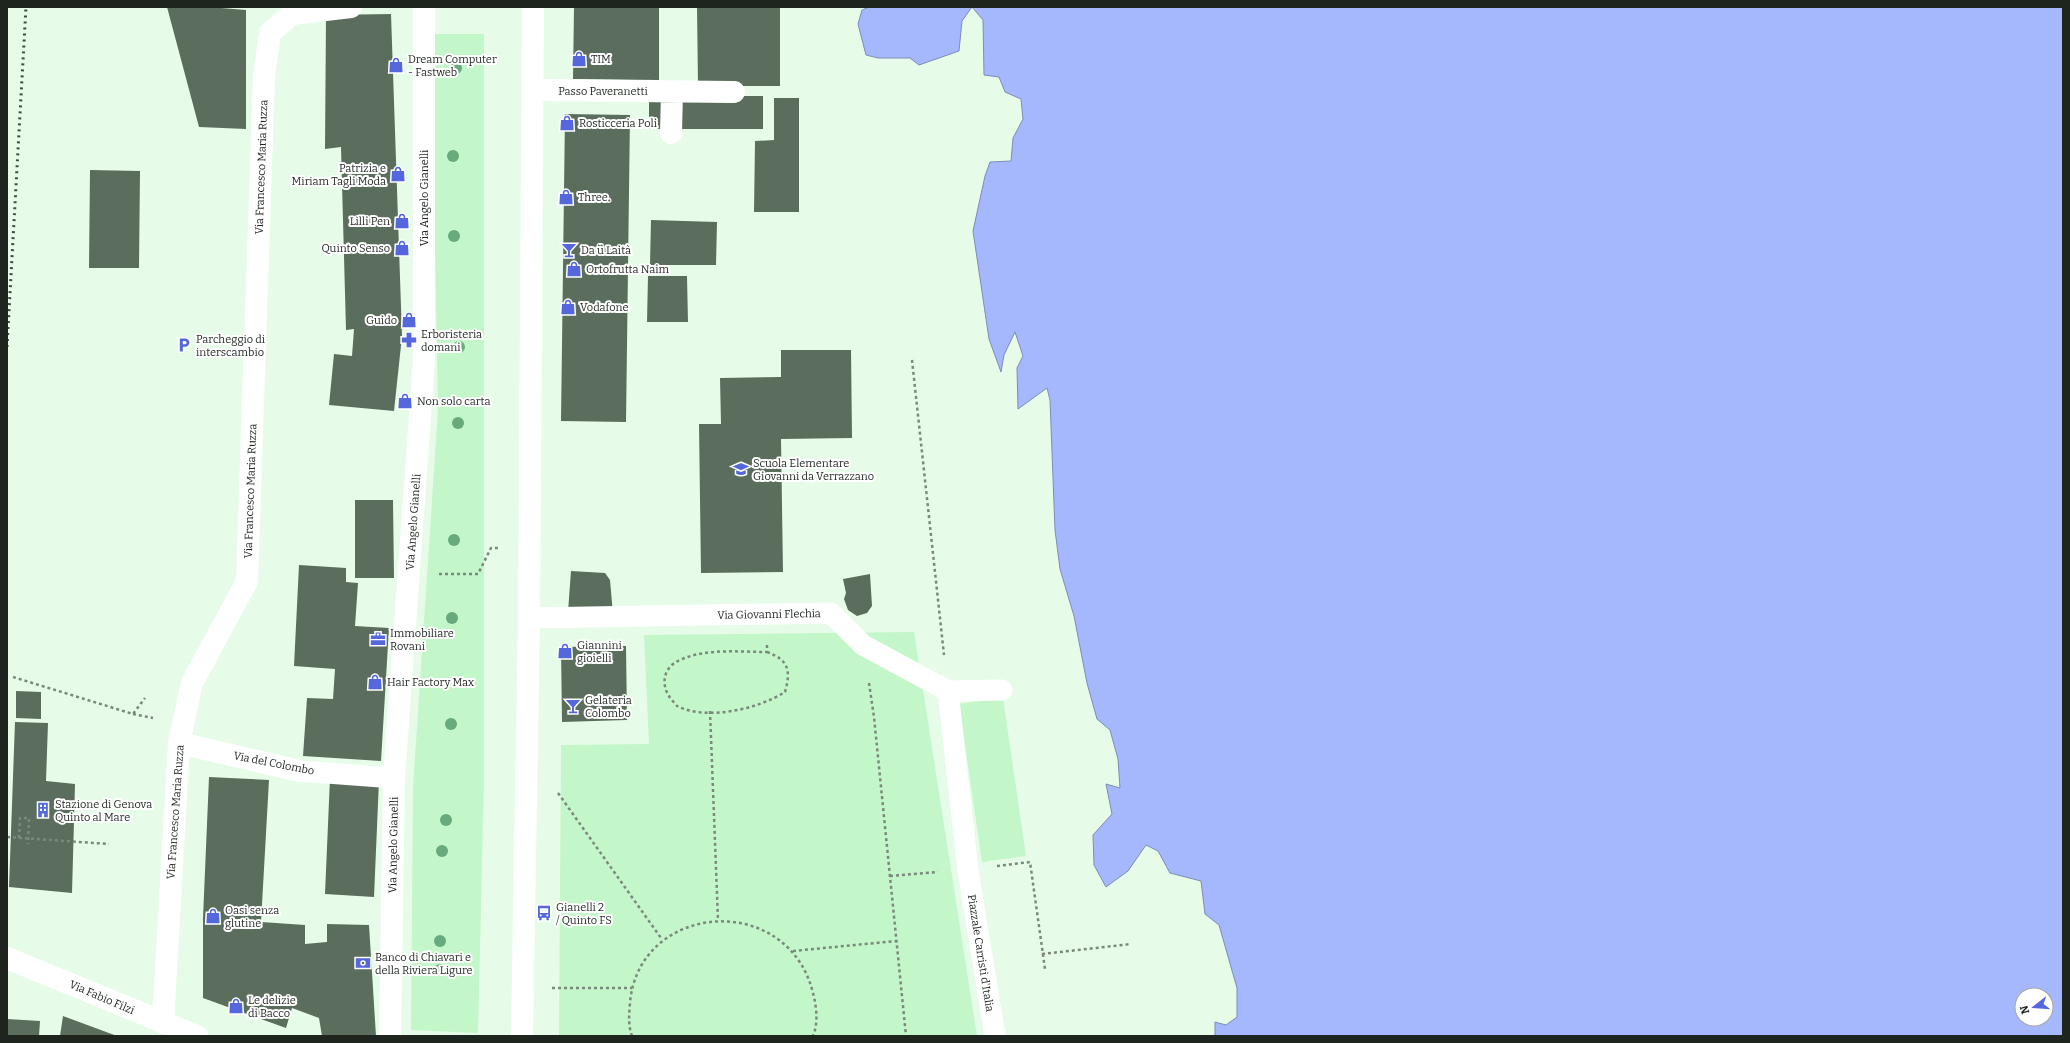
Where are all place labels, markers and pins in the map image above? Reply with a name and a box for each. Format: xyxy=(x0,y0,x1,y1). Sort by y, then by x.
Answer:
shop icon: TIM xyxy=(570,50,588,68)
place label: Dream Computer - Fastweb xyxy=(408,53,497,79)
place label: TIM xyxy=(591,53,611,66)
shop icon: Dream Computer - Fastweb xyxy=(387,56,405,74)
shop icon: Rosticceria Poli xyxy=(558,114,576,132)
place label: Rosticceria Poli xyxy=(579,117,658,130)
place label: Patrizia e Miriam Tagli Moda xyxy=(292,162,386,188)
shop icon: Patrizia e Miriam Tagli Moda xyxy=(389,165,407,183)
shop icon: Three. xyxy=(557,188,575,206)
place label: Three. xyxy=(578,191,610,204)
shop icon: Lilli Pen xyxy=(393,212,411,230)
place label: Lilli Pen xyxy=(350,215,390,228)
shop icon: Quinto Senso xyxy=(393,239,411,257)
bar icon: Da ü Laità xyxy=(560,241,578,259)
place label: Quinto Senso xyxy=(321,242,390,255)
place label: Da ü Laità xyxy=(581,244,631,257)
shop icon: Ortofrutta Naim xyxy=(565,260,583,278)
place label: Ortofrutta Naim xyxy=(586,263,670,276)
shop icon: Vodafone xyxy=(559,298,577,316)
place label: Vodafone xyxy=(580,301,629,314)
shop icon: Guido xyxy=(400,311,418,329)
place label: Guido xyxy=(366,314,397,327)
place label: Erboristeria domani xyxy=(421,328,482,354)
pharmacy icon: Erboristeria domani xyxy=(400,331,418,349)
place label: Parcheggio di interscambio xyxy=(196,333,266,359)
parking icon: Parcheggio di interscambio xyxy=(175,336,193,354)
shop icon: Non solo carta xyxy=(396,392,414,410)
place label: Non solo carta xyxy=(417,395,491,408)
place label: Scuola Elementare Giovanni da Verrazzano xyxy=(753,457,874,483)
school or university icon: Scuola Elementare Giovanni da Verrazzano xyxy=(732,460,750,478)
place label: Immobiliare Rovani xyxy=(390,627,454,653)
office icon: Immobiliare Rovani xyxy=(369,630,387,648)
place label: Giannini gioielli xyxy=(577,639,622,665)
shop icon: Giannini gioielli xyxy=(556,642,574,660)
shop icon: Hair Factory Max xyxy=(366,673,384,691)
place label: Hair Factory Max xyxy=(387,676,474,689)
place label: Gelateria Colombo xyxy=(585,694,632,720)
bar icon: Gelateria Colombo xyxy=(564,697,582,715)
place label: Stazione di Genova Quinto al Mare xyxy=(55,798,152,824)
building icon: Stazione di Genova Quinto al Mare xyxy=(34,801,52,819)
place label: Gianelli 2 / Quinto FS xyxy=(556,901,612,927)
place label: Oasi senza glutine xyxy=(225,904,279,930)
bus stop icon: Gianelli 2 / Quinto FS xyxy=(535,904,553,922)
shop icon: Oasi senza glutine xyxy=(204,907,222,925)
place label: Banco di Chiavari e della Riviera Ligure xyxy=(375,951,473,977)
bank icon: Banco di Chiavari e della Riviera Ligure xyxy=(354,954,372,972)
place label: Le delizie di Bacco xyxy=(248,994,296,1020)
shop icon: Le delizie di Bacco xyxy=(227,997,245,1015)

